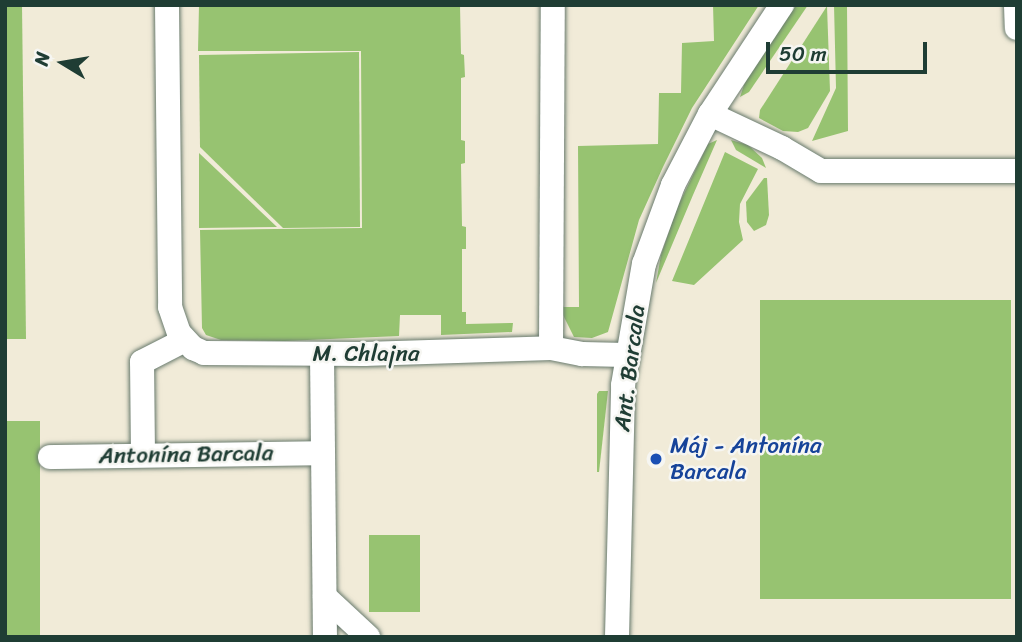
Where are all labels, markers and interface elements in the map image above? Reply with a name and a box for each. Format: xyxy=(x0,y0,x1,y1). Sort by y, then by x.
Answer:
north arrow xyxy=(28,28,98,98)
scale bar xyxy=(770,28,931,72)
text: 50 m xyxy=(779,35,827,73)
text: N xyxy=(24,49,59,69)
street label: Ant. Barcala xyxy=(609,303,651,433)
street label: M. Chlajna xyxy=(313,340,419,368)
place label: Máj - Antonína Barcala xyxy=(670,432,822,486)
street label: Antonína Barcala xyxy=(98,440,274,470)
marker: Máj - Antonína Barcala xyxy=(648,451,664,467)

